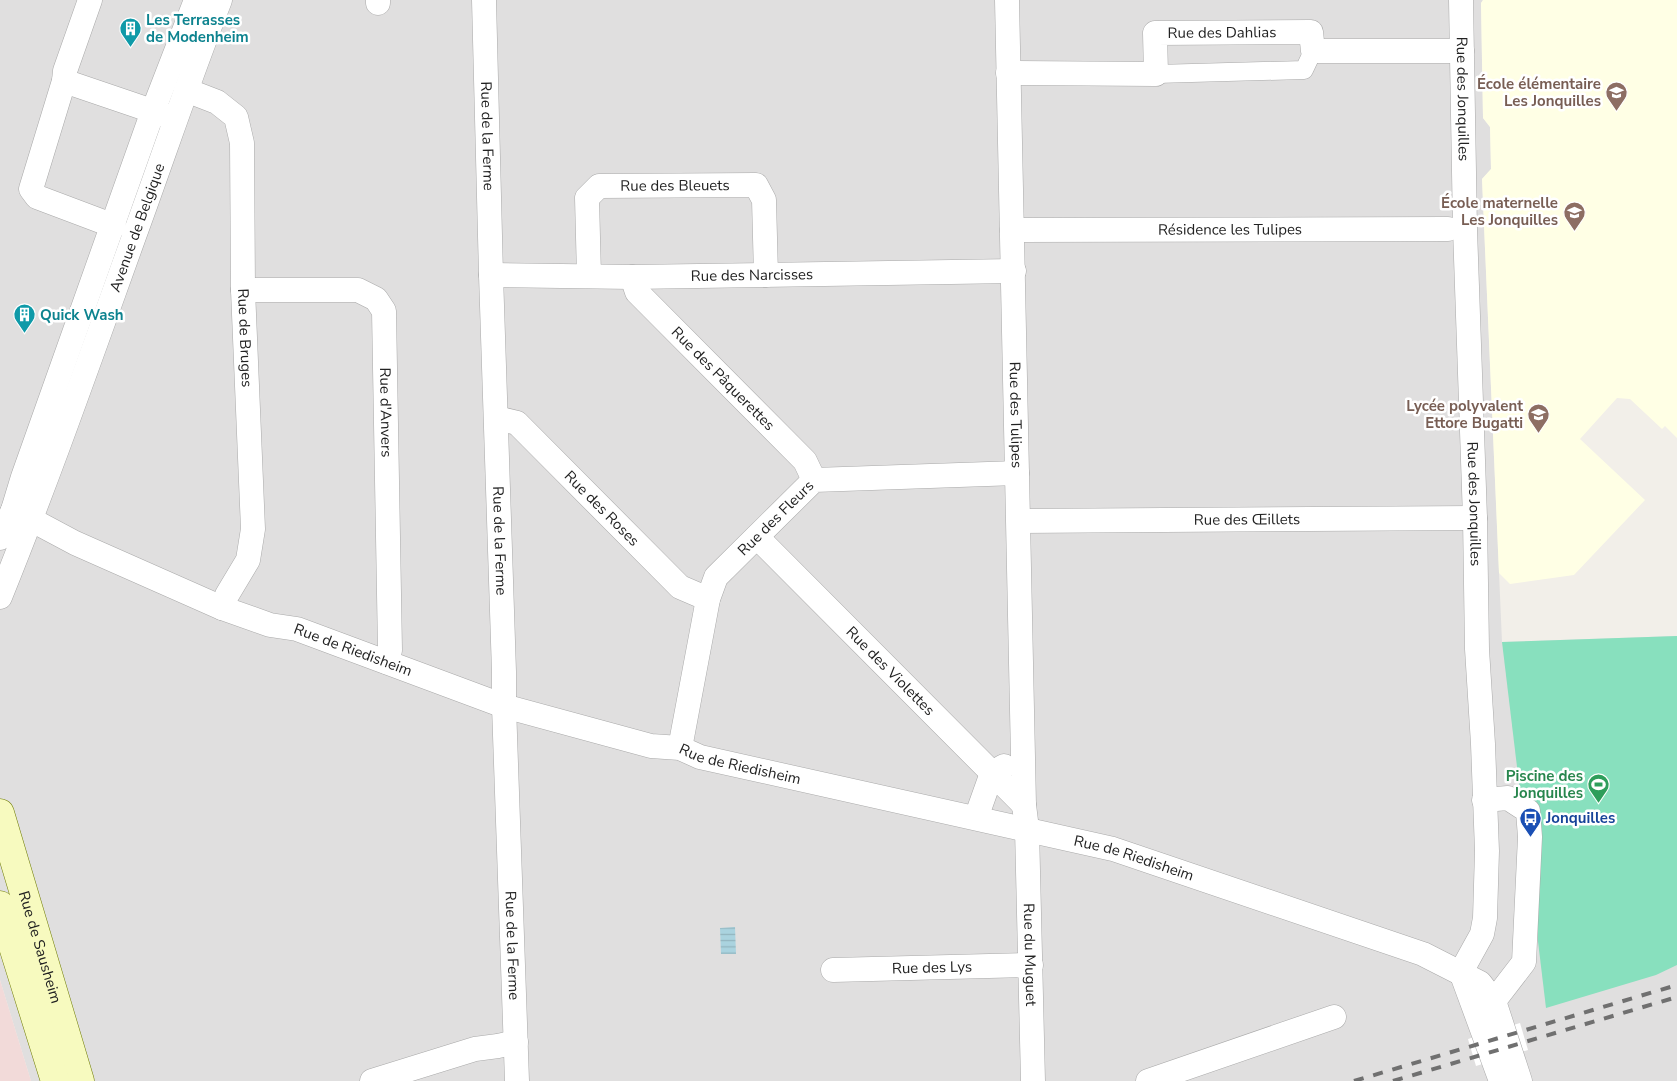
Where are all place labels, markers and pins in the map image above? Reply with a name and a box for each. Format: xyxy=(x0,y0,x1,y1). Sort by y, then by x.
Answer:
place label: Les Terrasses de Modenheim xyxy=(146,10,249,47)
building icon: Les Terrasses de Modenheim xyxy=(118,17,142,48)
place label: École élémentaire Les Jonquilles xyxy=(1477,74,1601,111)
school or university icon: École élémentaire Les Jonquilles xyxy=(1605,81,1629,112)
place label: École maternelle Les Jonquilles xyxy=(1441,193,1558,230)
school or university icon: École maternelle Les Jonquilles xyxy=(1562,200,1586,231)
building icon: Quick Wash xyxy=(12,303,36,334)
place label: Quick Wash xyxy=(40,305,124,325)
place label: Lycée polyvalent Ettore Bugatti xyxy=(1406,396,1523,433)
school or university icon: Lycée polyvalent Ettore Bugatti xyxy=(1527,403,1551,434)
place label: Piscine des Jonquilles xyxy=(1506,766,1583,803)
sports icon: Piscine des Jonquilles xyxy=(1587,773,1611,804)
bus stop icon: Jonquilles xyxy=(1518,806,1542,837)
place label: Jonquilles xyxy=(1545,808,1615,828)

